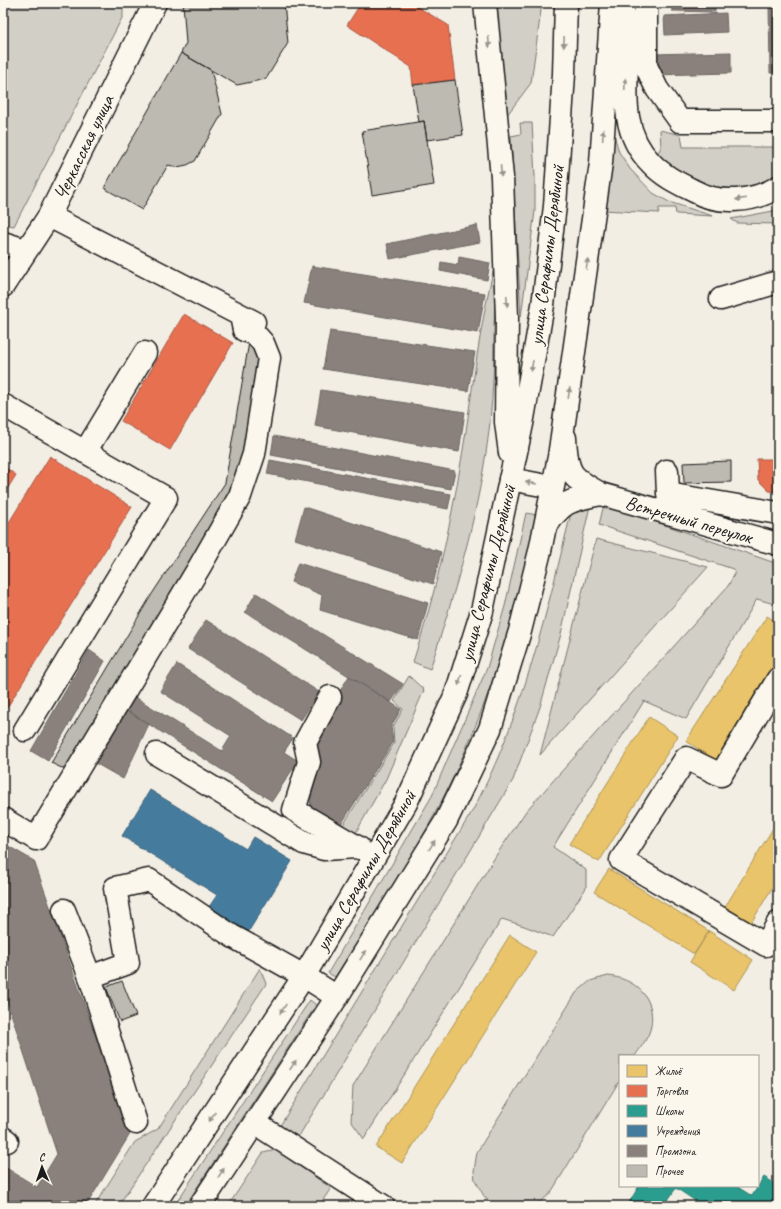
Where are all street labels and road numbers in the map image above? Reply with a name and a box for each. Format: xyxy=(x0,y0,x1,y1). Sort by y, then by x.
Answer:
street label: Черкасская улица xyxy=(48,90,120,204)
street label: улица Серафимы Дерябиной xyxy=(524,163,570,347)
street label: улица Серафимы Дерябиной xyxy=(454,481,522,665)
street label: Встречный переулок xyxy=(623,490,757,550)
street label: улица Серафимы Дерябиной xyxy=(310,785,422,956)

